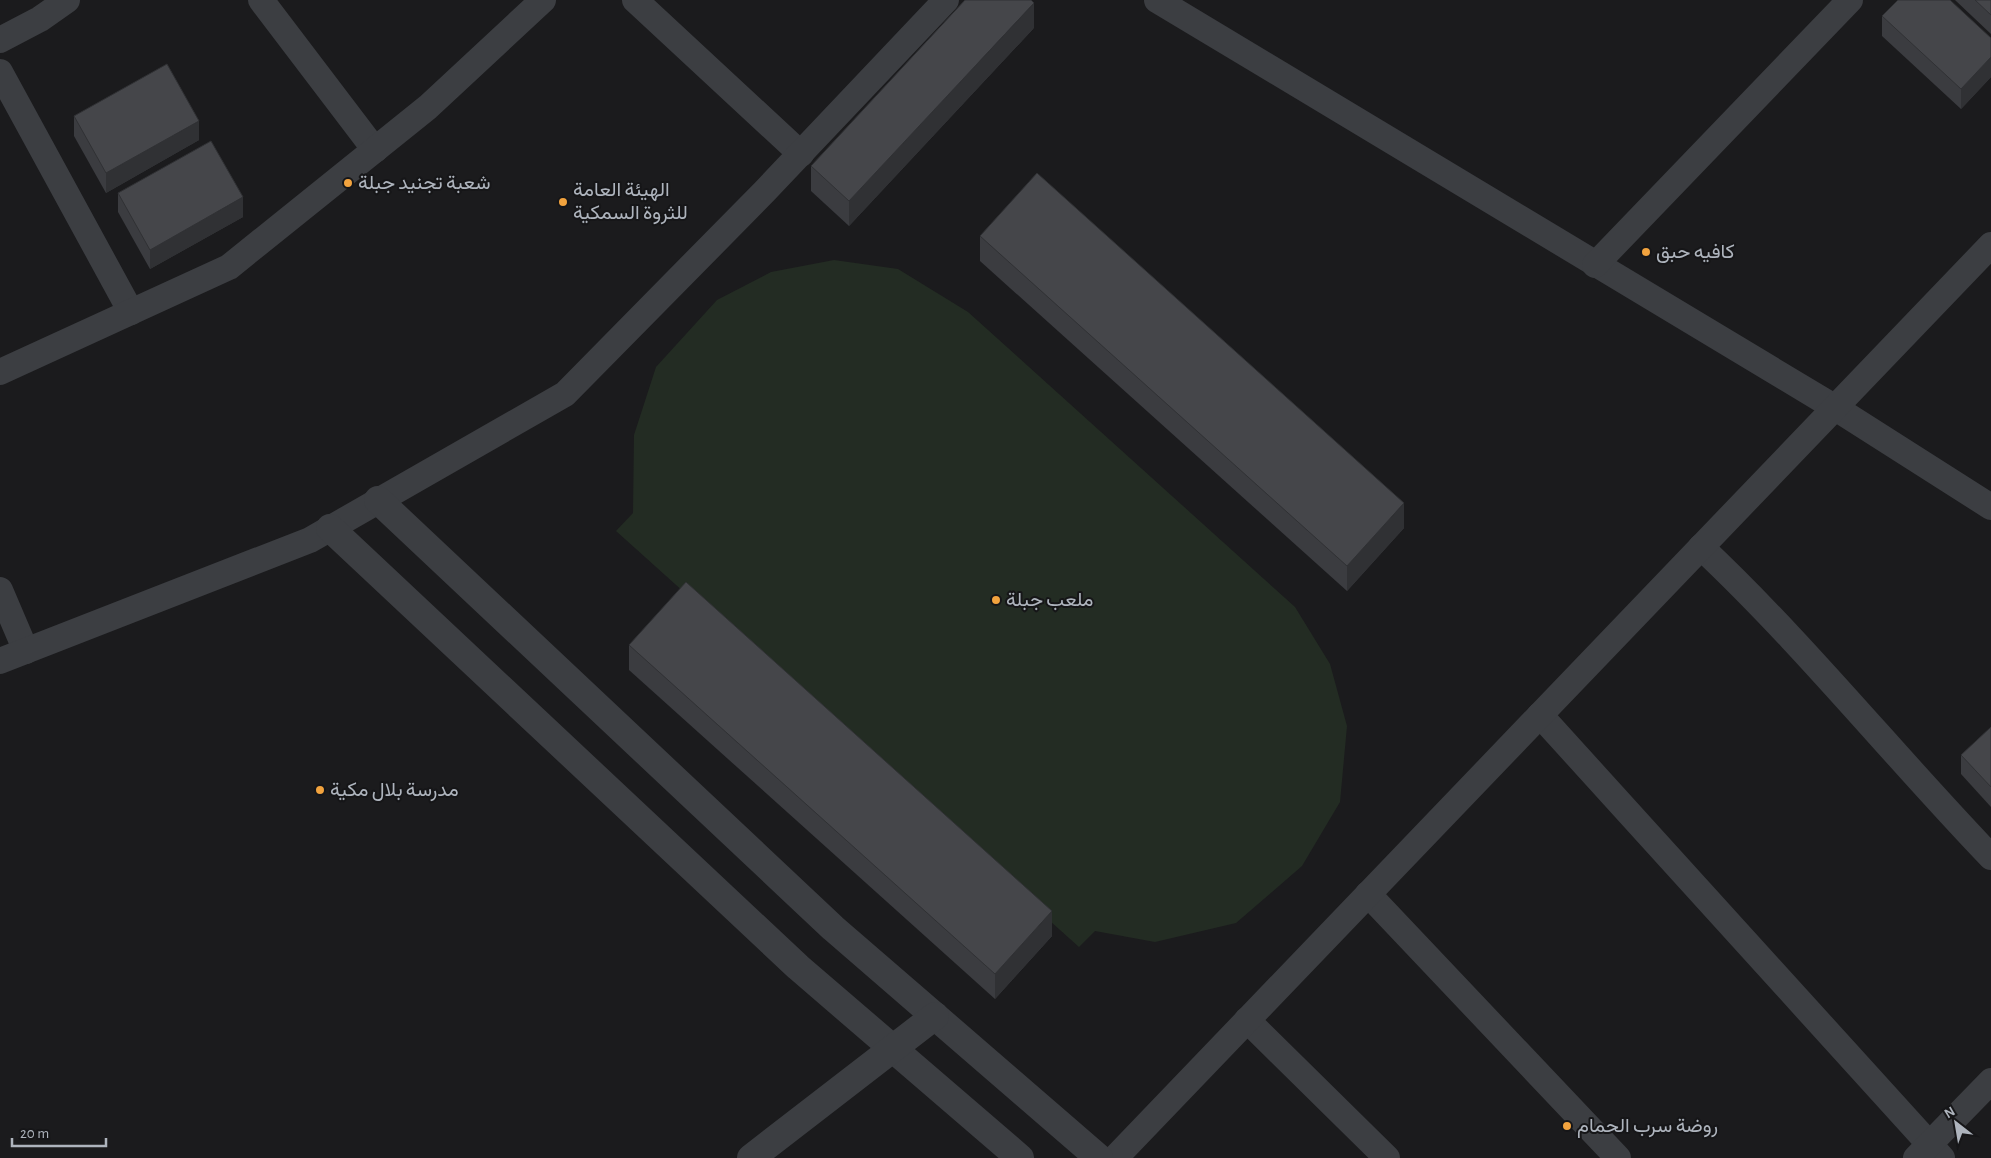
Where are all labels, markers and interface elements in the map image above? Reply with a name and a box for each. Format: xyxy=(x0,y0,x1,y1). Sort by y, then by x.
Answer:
place label: شعبة تجنيد جبلة xyxy=(358,173,491,194)
marker: شعبة تجنيد جبلة xyxy=(342,177,354,189)
place label: الهيئة العامة للثروة السمكية xyxy=(573,180,688,225)
marker: الهيئة العامة للثروة السمكية xyxy=(557,196,569,208)
place label: كافيه حبق xyxy=(1656,242,1735,263)
marker: كافيه حبق xyxy=(1640,246,1652,258)
place label: ملعب جبلة xyxy=(1006,590,1093,611)
marker: ملعب جبلة xyxy=(990,594,1002,606)
place label: مدرسة بلال مكية xyxy=(330,780,459,802)
marker: مدرسة بلال مكية xyxy=(314,784,326,796)
north arrow xyxy=(1931,1098,1981,1148)
text: N xyxy=(1942,1104,1958,1121)
scale bar xyxy=(12,1116,106,1148)
place label: روضة سرب الحمام xyxy=(1577,1116,1718,1138)
marker: روضة سرب الحمام xyxy=(1561,1120,1573,1132)
text: 20 m xyxy=(20,1126,49,1141)

